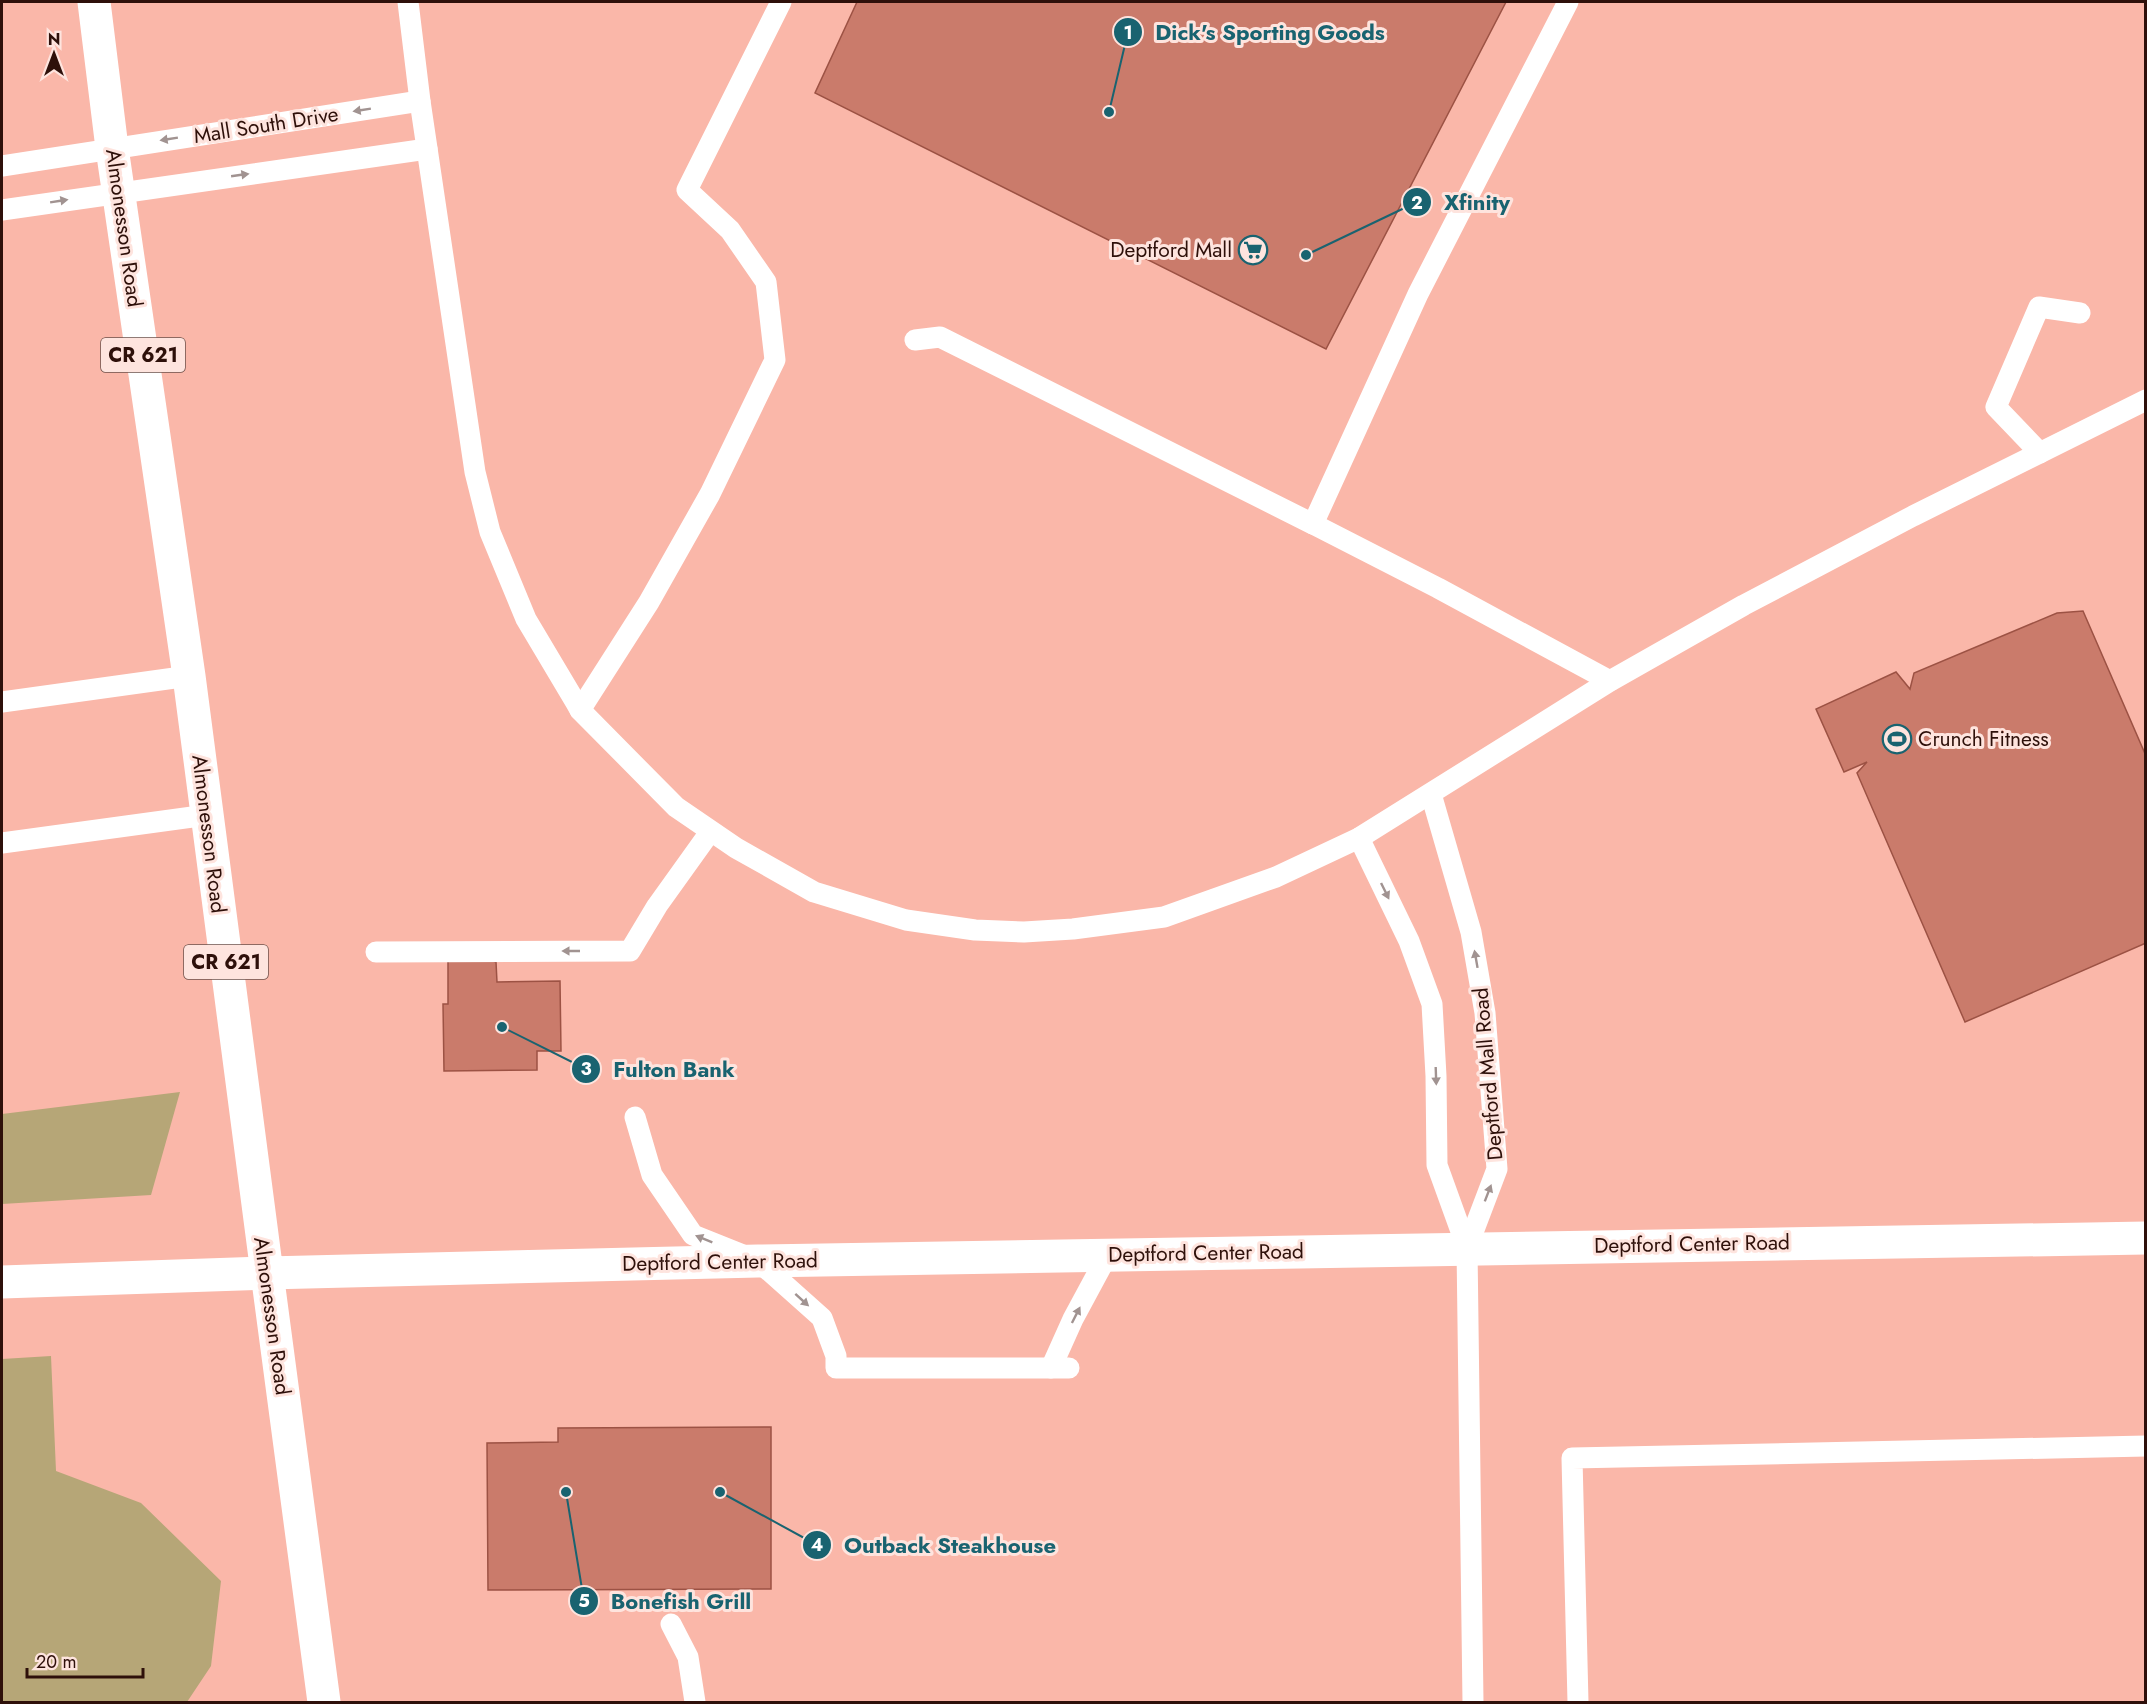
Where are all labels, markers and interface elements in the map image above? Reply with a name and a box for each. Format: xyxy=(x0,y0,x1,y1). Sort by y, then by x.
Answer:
callout: Dick's Sporting Goods xyxy=(1113,12,1396,52)
text: Dick's Sporting Goods xyxy=(1155,16,1385,48)
text: 1 xyxy=(1123,20,1133,46)
north arrow xyxy=(24,24,84,84)
text: N xyxy=(48,28,60,51)
street label: Mall South Drive xyxy=(191,99,341,151)
one-way arrow xyxy=(352,106,371,115)
one-way arrow xyxy=(159,135,178,144)
street label: Almonesson Road xyxy=(98,147,150,309)
one-way arrow xyxy=(230,170,249,179)
callout: Xfinity xyxy=(1402,182,1522,222)
text: Xfinity xyxy=(1444,186,1510,218)
text: 2 xyxy=(1411,190,1423,216)
one-way arrow xyxy=(50,196,69,205)
supermarket icon: Deptford Mall xyxy=(1237,234,1269,266)
place label: Deptford Mall xyxy=(1110,235,1232,265)
road number: CR 621 xyxy=(101,338,185,372)
sports icon: Crunch Fitness xyxy=(1881,723,1913,755)
place label: Crunch Fitness xyxy=(1918,724,2049,754)
street label: Almonesson Road xyxy=(184,753,234,915)
one-way arrow xyxy=(1380,882,1389,899)
road number: CR 621 xyxy=(184,945,268,979)
one-way arrow xyxy=(562,946,581,956)
one-way arrow xyxy=(1471,949,1480,968)
street label: Deptford Mall Road xyxy=(1465,986,1511,1162)
callout: Fulton Bank xyxy=(571,1049,747,1089)
text: Fulton Bank xyxy=(613,1053,735,1085)
text: 3 xyxy=(580,1056,592,1082)
one-way arrow xyxy=(1431,1067,1440,1086)
one-way arrow xyxy=(1484,1184,1493,1202)
street label: Deptford Center Road xyxy=(1594,1227,1790,1261)
one-way arrow xyxy=(695,1234,713,1243)
street label: Almonesson Road xyxy=(246,1235,298,1397)
street label: Deptford Center Road xyxy=(1108,1236,1304,1270)
street label: Deptford Center Road xyxy=(622,1245,818,1279)
one-way arrow xyxy=(794,1293,809,1306)
one-way arrow xyxy=(1071,1307,1080,1324)
callout: Outback Steakhouse xyxy=(802,1525,1068,1565)
text: Outback Steakhouse xyxy=(844,1529,1056,1561)
text: 4 xyxy=(811,1532,823,1558)
callout: Bonefish Grill xyxy=(569,1581,764,1621)
text: Bonefish Grill xyxy=(611,1585,751,1617)
text: 5 xyxy=(578,1588,590,1614)
scale bar xyxy=(27,1641,142,1679)
text: 20 m xyxy=(36,1649,76,1675)

